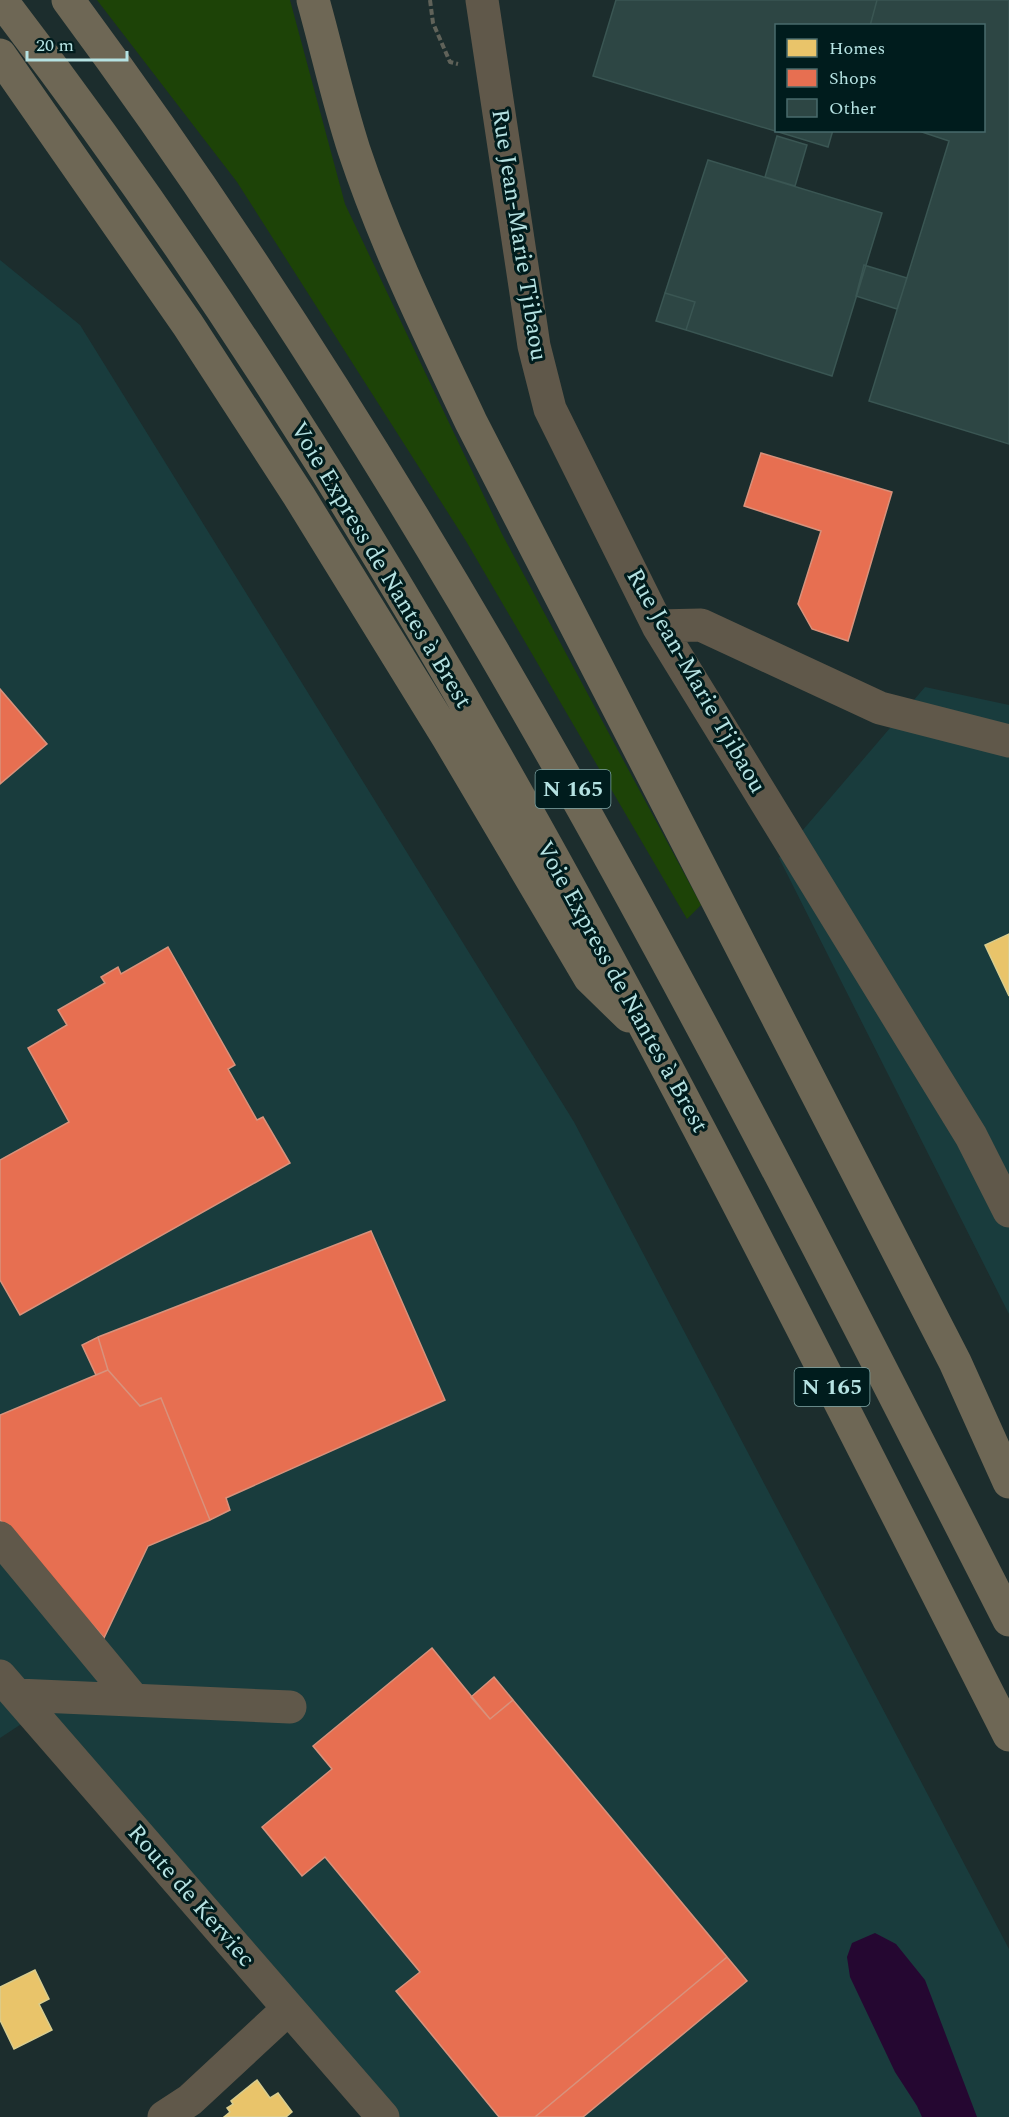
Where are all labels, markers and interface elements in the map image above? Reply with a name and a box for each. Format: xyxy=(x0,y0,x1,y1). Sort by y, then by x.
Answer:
scale bar xyxy=(27,24,128,62)
legend xyxy=(775,24,985,132)
text: 20 m xyxy=(36,32,74,59)
text: Homes xyxy=(829,35,885,62)
text: Shops xyxy=(829,65,877,92)
text: Other xyxy=(829,95,876,122)
street label: Rue Jean-Marie Tjibaou xyxy=(481,106,557,364)
street label: Voie Express de Nantes à Brest xyxy=(281,415,481,715)
street label: Rue Jean-Marie Tjibaou xyxy=(617,562,775,800)
road number: N 165 xyxy=(536,770,610,808)
street label: Voie Express de Nantes à Brest xyxy=(527,834,717,1140)
road number: N 165 xyxy=(794,1368,870,1406)
street label: Route de Kerviec xyxy=(119,1816,263,1976)

